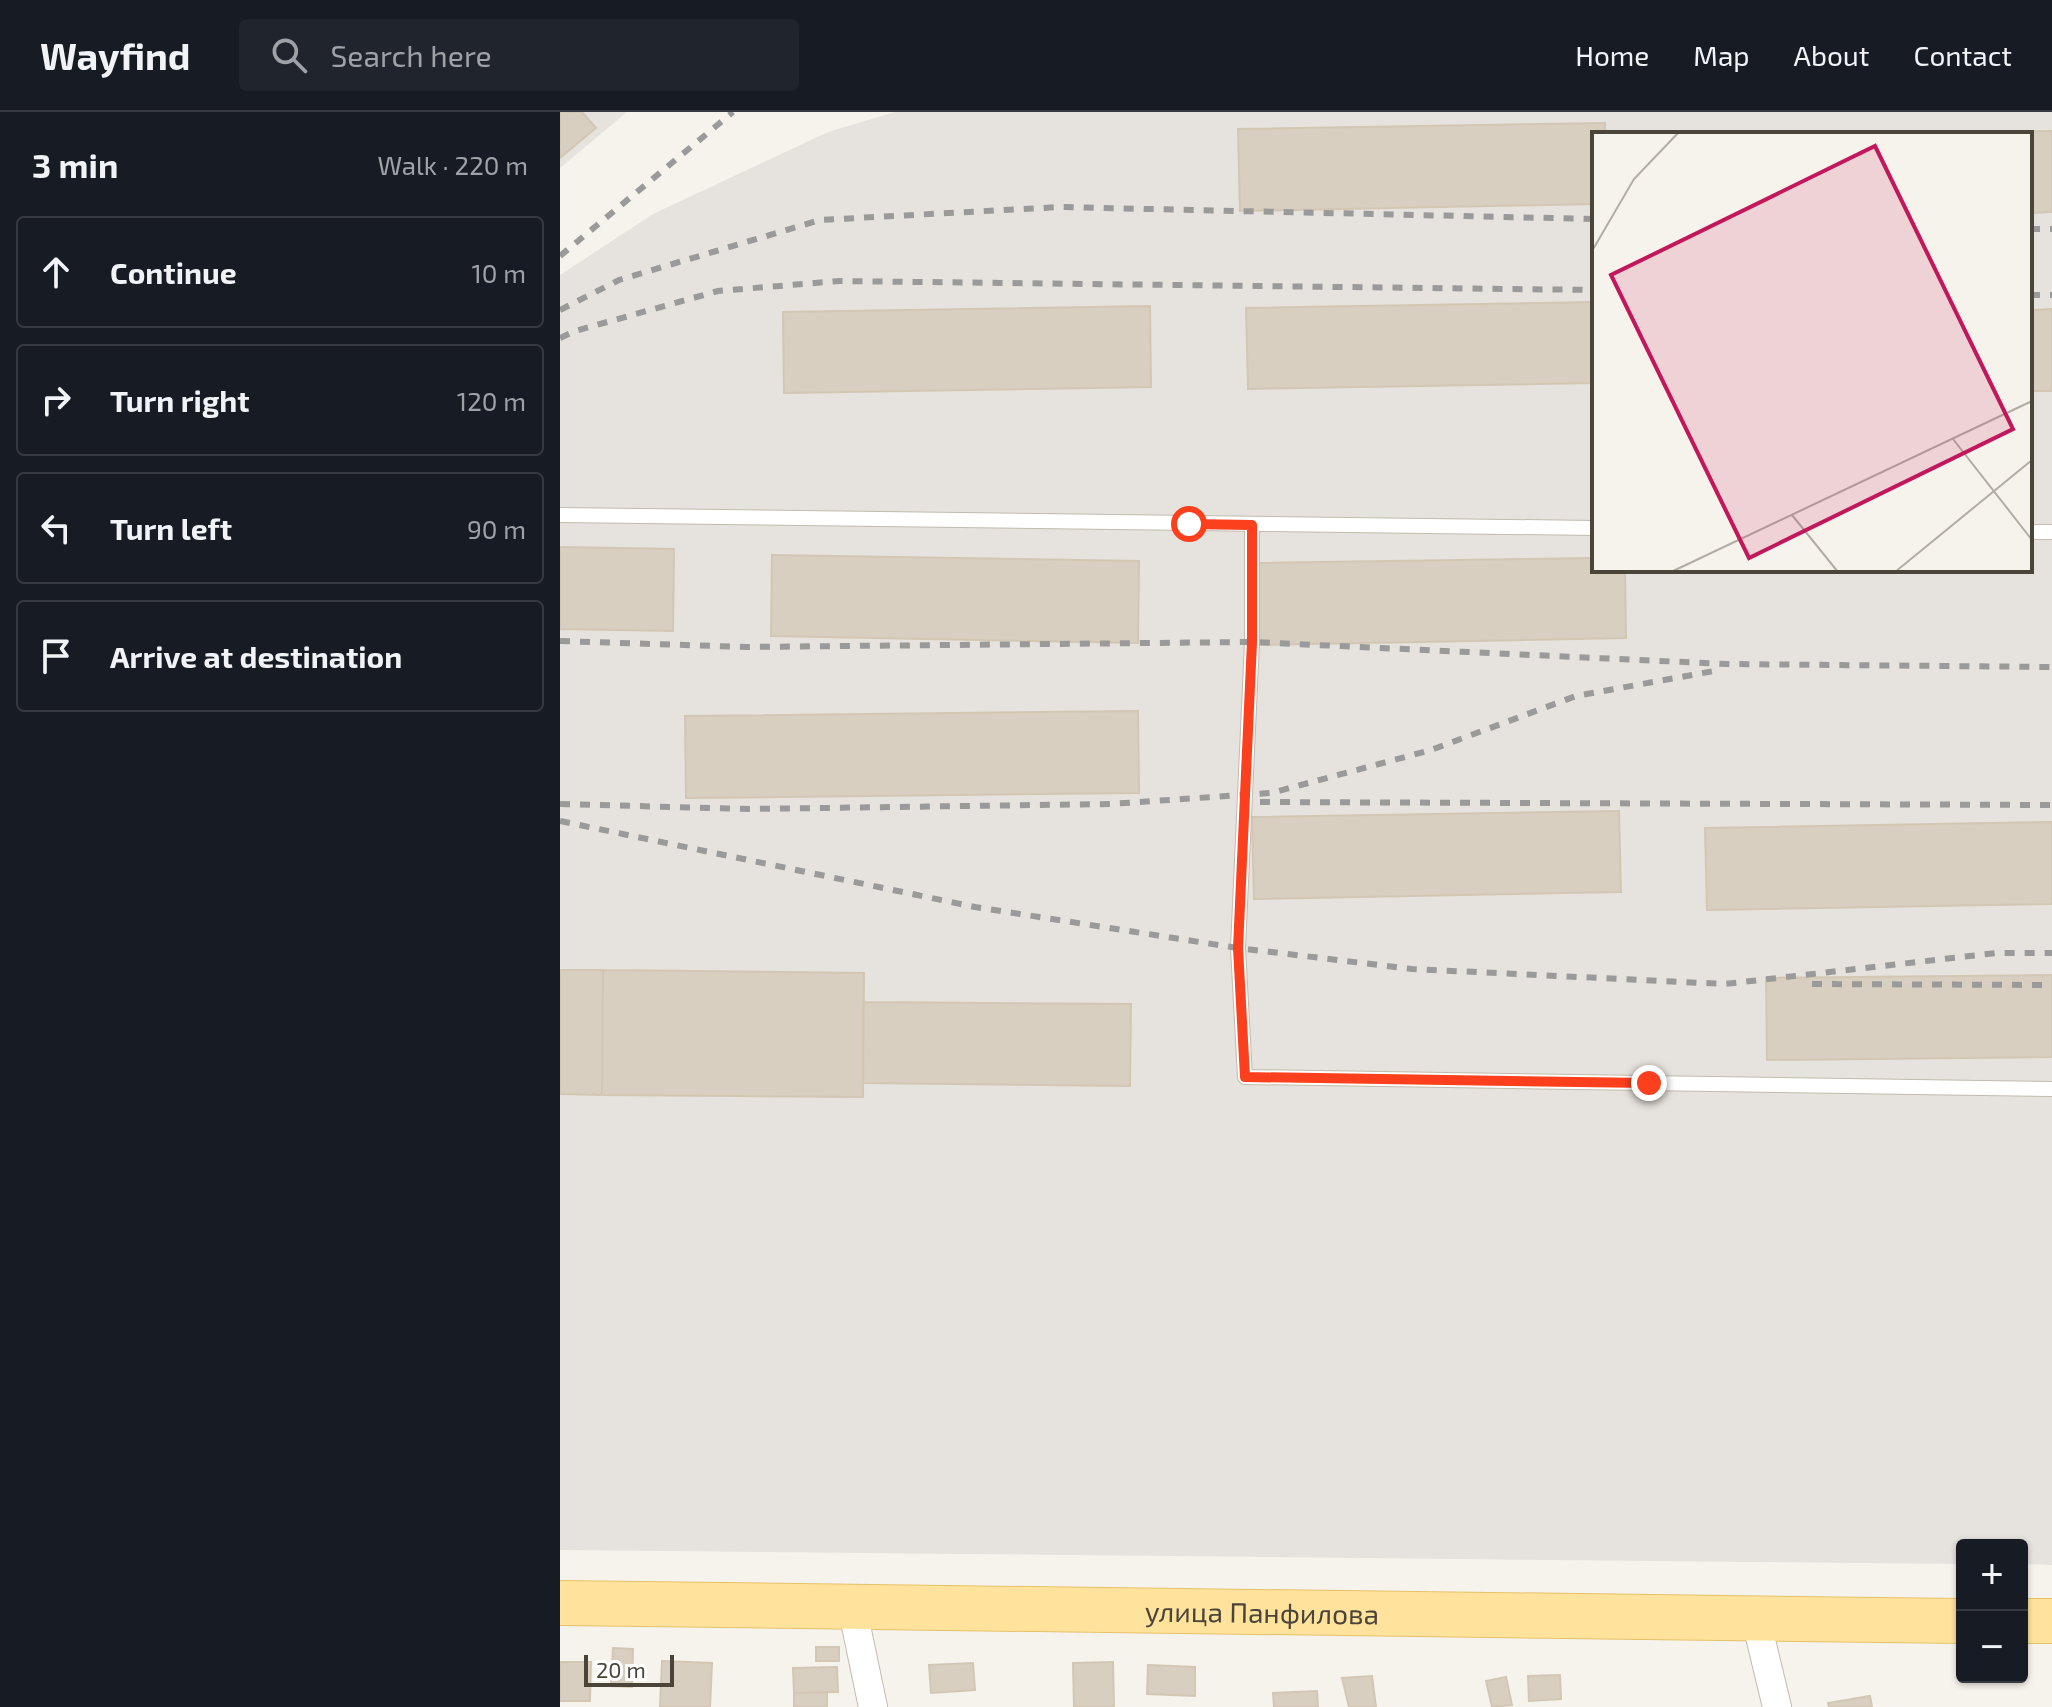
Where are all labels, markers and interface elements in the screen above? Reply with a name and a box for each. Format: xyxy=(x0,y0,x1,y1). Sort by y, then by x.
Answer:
search box xyxy=(239,19,799,91)
text: Wayfind xyxy=(40,32,191,78)
icon: search xyxy=(267,33,311,77)
text: Search here xyxy=(331,37,492,73)
text: Home xyxy=(1575,38,1649,72)
text: Map xyxy=(1693,38,1750,72)
text: About xyxy=(1794,38,1869,72)
text: Contact xyxy=(1913,38,2012,72)
inset map xyxy=(1592,132,2032,572)
text: 3 min xyxy=(32,144,118,185)
text: Walk · 220 m xyxy=(377,149,528,180)
icon: ahead xyxy=(34,250,78,294)
text: Continue xyxy=(110,254,237,290)
text: 10 m xyxy=(471,257,526,288)
icon: right xyxy=(34,378,78,422)
text: Turn right xyxy=(110,382,250,418)
text: 120 m xyxy=(457,385,526,416)
icon: left xyxy=(34,506,78,550)
route start xyxy=(1171,506,1207,542)
text: Turn left xyxy=(110,510,232,546)
text: 90 m xyxy=(467,513,526,544)
icon: arrive xyxy=(34,634,78,678)
text: Arrive at destination xyxy=(110,638,402,674)
route end xyxy=(1631,1065,1667,1101)
map controls xyxy=(1956,1539,2028,1683)
button: + xyxy=(1956,1539,2028,1611)
street label: улица Панфилова xyxy=(1145,1594,1379,1631)
button: − xyxy=(1956,1611,2028,1683)
scale bar xyxy=(584,1651,674,1687)
text: 20 m xyxy=(596,1656,646,1682)

